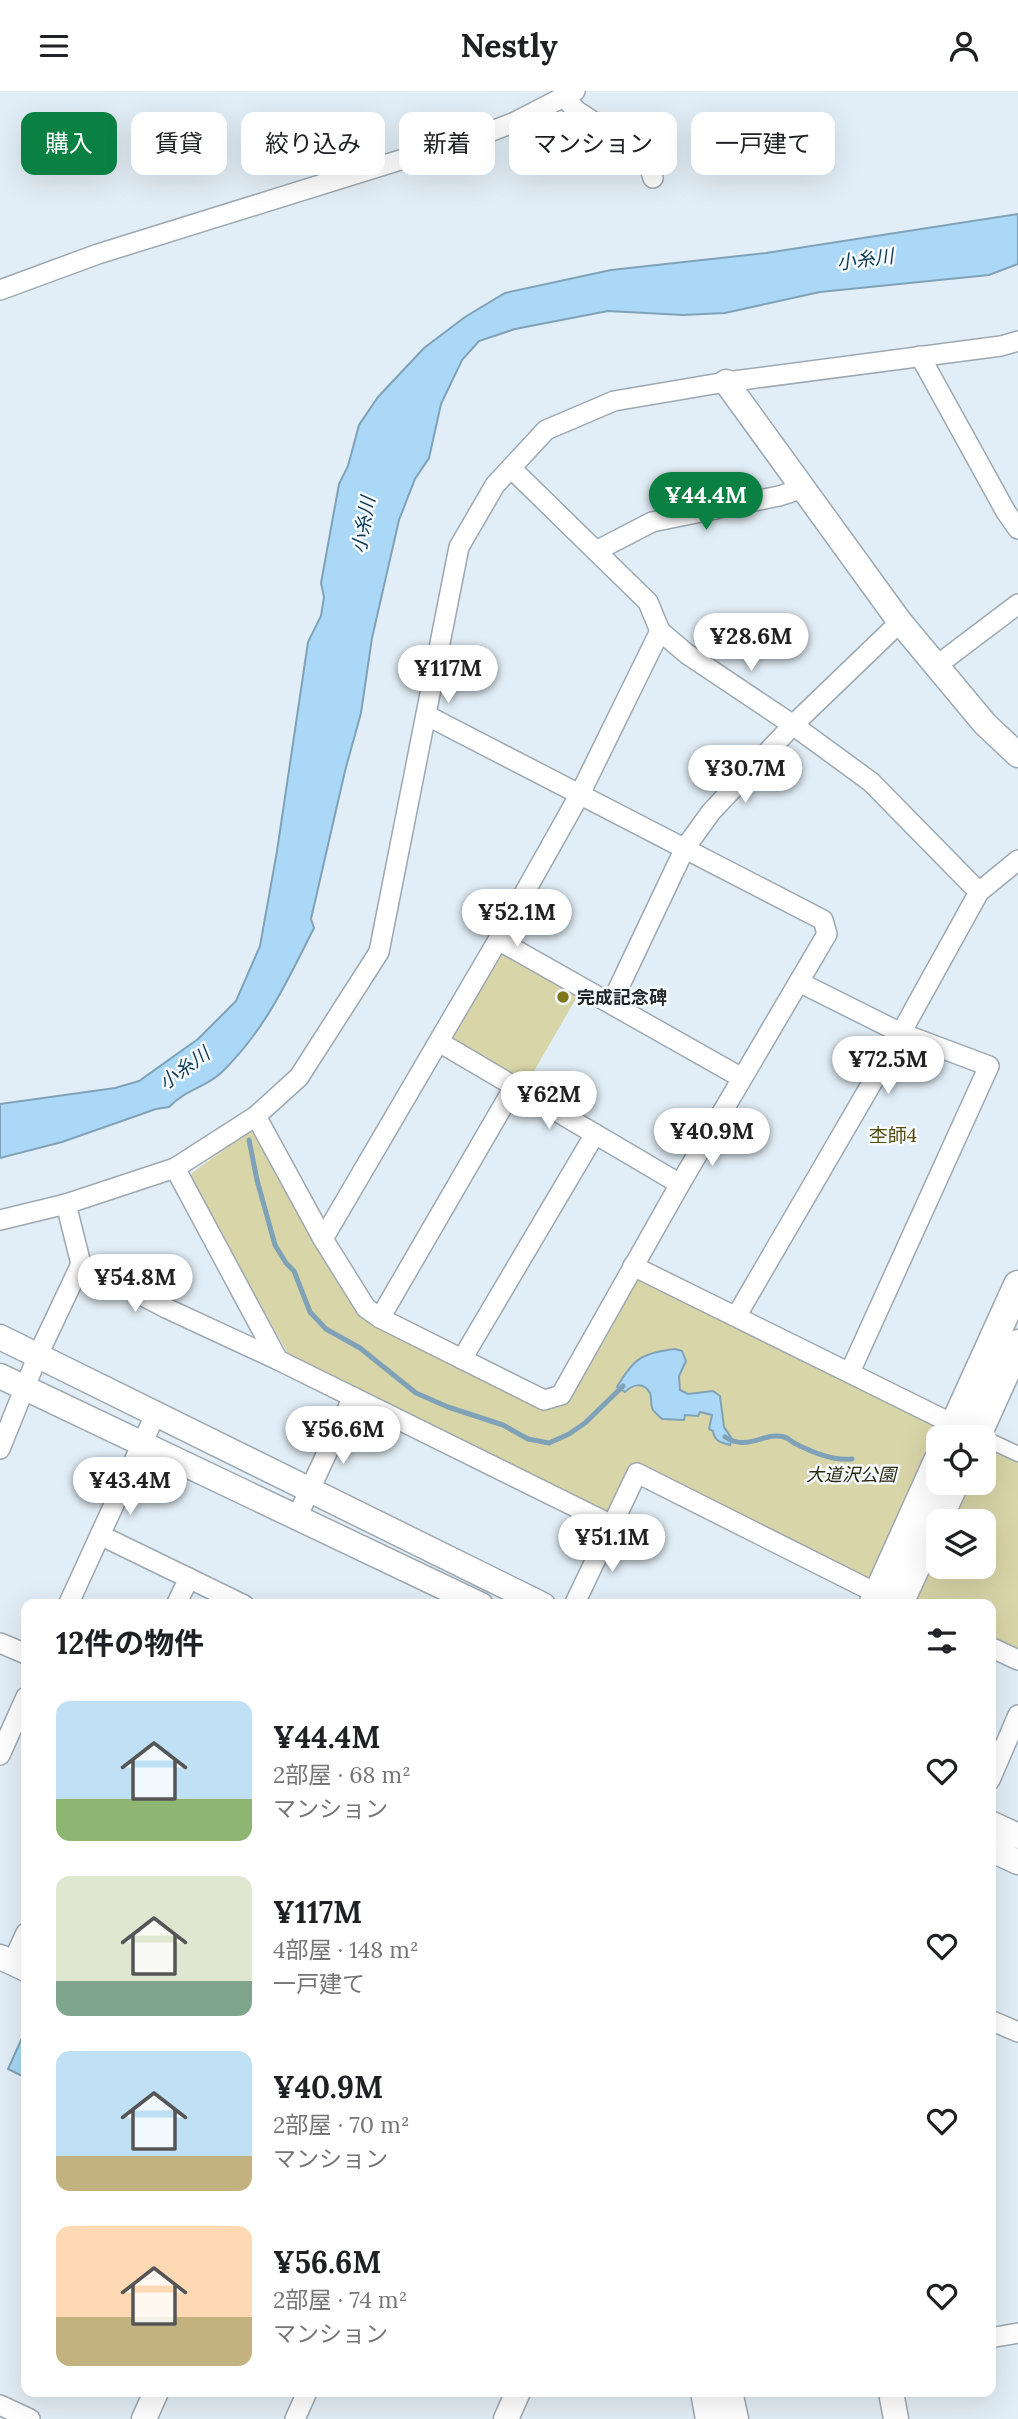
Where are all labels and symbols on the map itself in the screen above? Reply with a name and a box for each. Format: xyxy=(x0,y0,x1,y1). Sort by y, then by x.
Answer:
water label: 小糸川 xyxy=(835,243,897,274)
pin: ¥44.4M xyxy=(649,473,763,532)
water label: 小糸川 xyxy=(346,493,380,555)
pin: ¥28.6M xyxy=(694,613,808,673)
pin: ¥117M xyxy=(399,645,497,705)
pin: ¥30.7M xyxy=(688,745,802,805)
pin: ¥52.1M xyxy=(460,889,574,949)
place label: 完成記念碑 xyxy=(577,986,667,1009)
marker: 完成記念碑 xyxy=(555,989,571,1005)
pin: ¥72.5M xyxy=(831,1037,945,1096)
water label: 小糸川 xyxy=(154,1040,216,1094)
pin: ¥62M xyxy=(508,1072,590,1131)
pin: ¥40.9M xyxy=(655,1109,769,1168)
district label: 杢師4 xyxy=(869,1123,917,1147)
pin: ¥54.8M xyxy=(78,1255,192,1314)
pin: ¥56.6M xyxy=(286,1407,400,1466)
pin: ¥43.4M xyxy=(73,1457,187,1517)
park label: 大道沢公園 xyxy=(806,1463,899,1486)
pin: ¥51.1M xyxy=(555,1515,669,1574)

